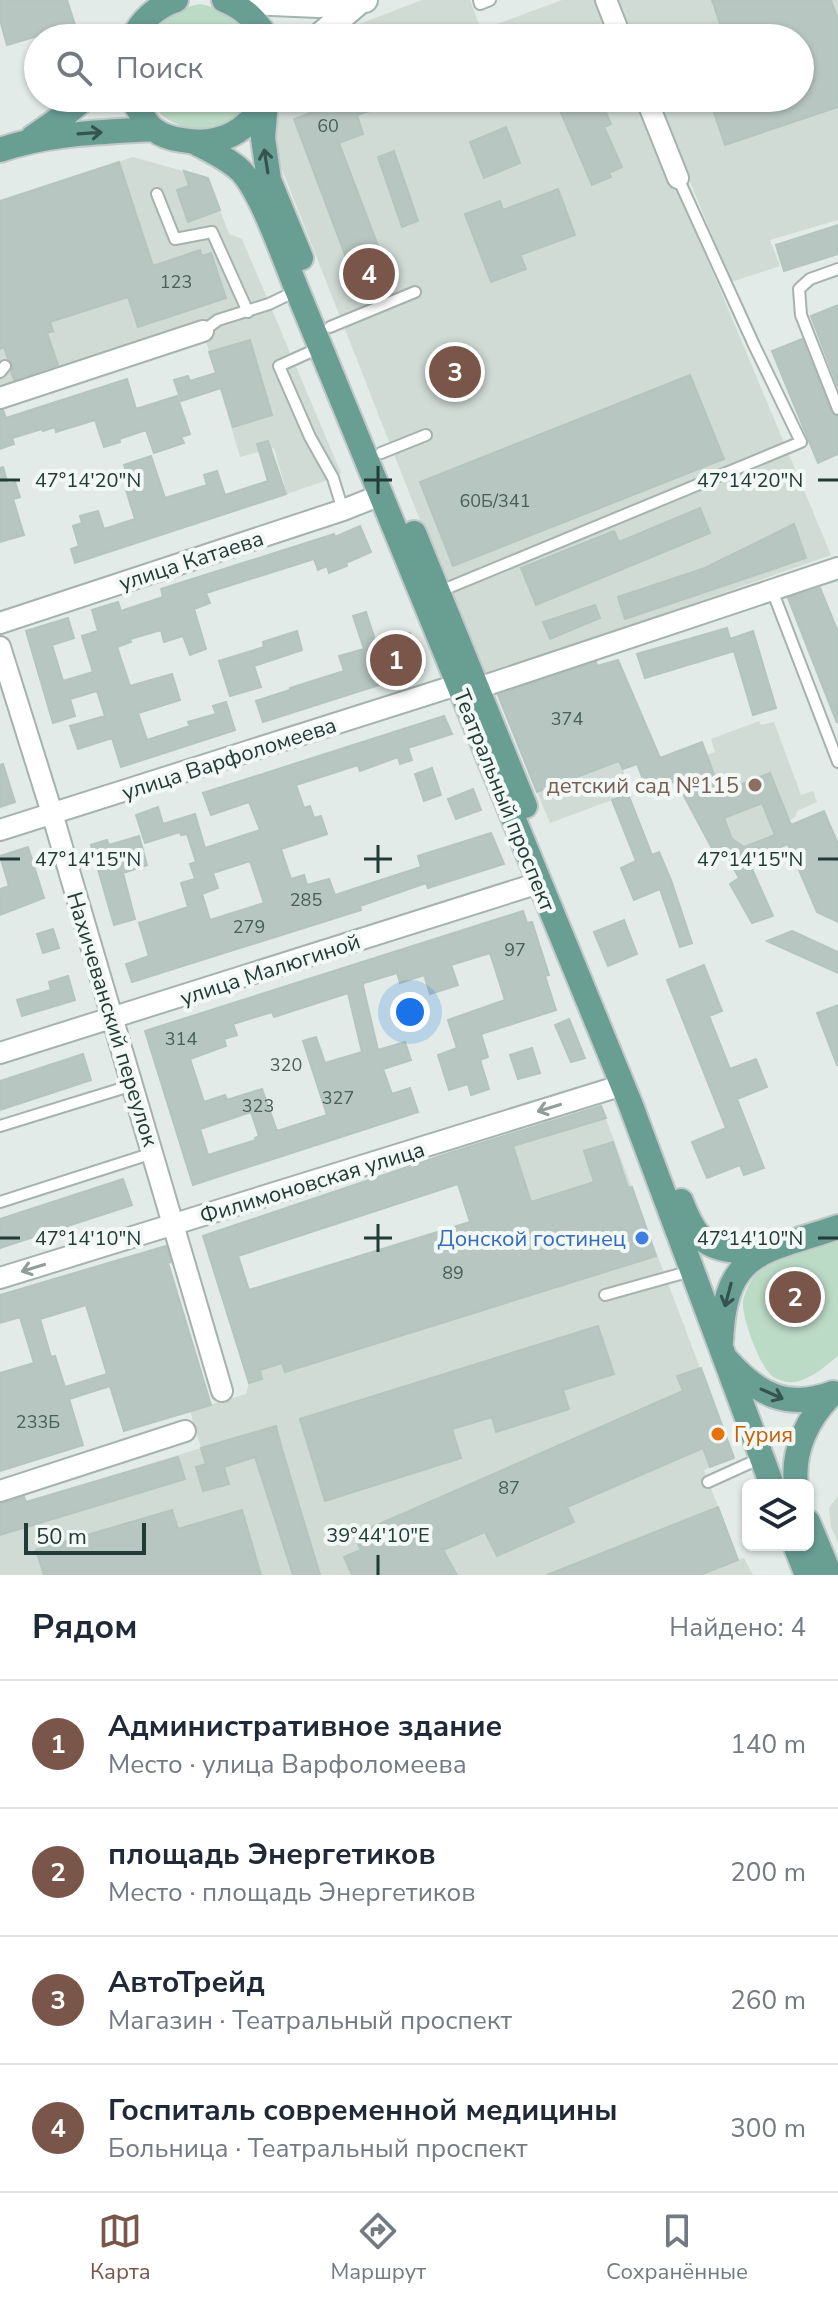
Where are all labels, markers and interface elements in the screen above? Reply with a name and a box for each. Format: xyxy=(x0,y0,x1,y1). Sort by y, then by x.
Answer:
search box xyxy=(24,24,814,112)
icon: search xyxy=(52,46,96,90)
text: Поиск xyxy=(116,48,203,89)
house number: 60 xyxy=(317,114,339,138)
one-way arrow xyxy=(76,125,103,140)
one-way arrow xyxy=(258,149,273,174)
pin: 4 xyxy=(343,244,395,304)
house number: 123 xyxy=(160,270,192,294)
pin: 3 xyxy=(429,342,481,402)
text: 47°14'20"N xyxy=(35,467,141,494)
text: 47°14'20"N xyxy=(697,467,803,494)
house number: 60Б/341 xyxy=(460,489,530,513)
street label: улица Катаева xyxy=(115,523,267,598)
pin: 1 xyxy=(370,630,422,690)
street label: Театральный проспект xyxy=(446,685,562,916)
house number: 374 xyxy=(551,707,583,731)
street label: улица Варфоломеева xyxy=(118,710,340,808)
place label: детский сад №115 xyxy=(547,771,739,801)
marker: детский сад №115 xyxy=(746,776,764,794)
text: 47°14'15"N xyxy=(35,846,141,873)
text: 47°14'15"N xyxy=(697,846,803,873)
street label: Нахичеванский переулок xyxy=(59,888,165,1151)
house number: 285 xyxy=(290,888,322,912)
house number: 279 xyxy=(233,915,265,939)
street label: улица Малюгиной xyxy=(176,927,364,1013)
house number: 97 xyxy=(504,938,526,962)
your location xyxy=(390,992,430,1032)
house number: 314 xyxy=(165,1027,197,1051)
house number: 320 xyxy=(270,1053,302,1077)
house number: 327 xyxy=(322,1086,354,1110)
house number: 323 xyxy=(242,1094,274,1118)
one-way arrow xyxy=(536,1102,561,1117)
street label: Филимоновская улица xyxy=(196,1134,429,1232)
place label: Донской гостинец xyxy=(438,1224,626,1254)
text: 47°14'10"N xyxy=(35,1225,141,1252)
text: 47°14'10"N xyxy=(697,1225,803,1252)
marker: Донской гостинец xyxy=(633,1229,651,1247)
one-way arrow xyxy=(20,1261,46,1276)
house number: 89 xyxy=(442,1261,464,1285)
pin: 2 xyxy=(769,1267,821,1327)
one-way arrow xyxy=(720,1281,735,1307)
one-way arrow xyxy=(759,1388,783,1403)
house number: 233Б xyxy=(16,1410,60,1434)
place label: Гурия xyxy=(734,1420,793,1450)
marker: Гурия xyxy=(709,1425,727,1443)
house number: 87 xyxy=(498,1476,520,1500)
map controls xyxy=(742,1479,814,1551)
button: layers xyxy=(742,1479,814,1551)
scale bar xyxy=(24,1519,146,1555)
text: 50 m xyxy=(36,1522,87,1552)
text: 39°44'10"E xyxy=(326,1522,430,1549)
text: Рядом xyxy=(32,1604,138,1650)
text: Найдено: 4 xyxy=(669,1610,806,1645)
text: Административное здание xyxy=(108,1706,502,1747)
text: 1 xyxy=(50,1727,66,1762)
text: 140 m xyxy=(730,1727,806,1762)
text: Место · улица Варфоломеева xyxy=(108,1747,467,1782)
text: площадь Энергетиков xyxy=(108,1834,436,1875)
text: 2 xyxy=(50,1855,66,1890)
text: 200 m xyxy=(730,1855,806,1890)
text: Место · площадь Энергетиков xyxy=(108,1875,475,1910)
text: АвтоТрейд xyxy=(108,1962,265,2003)
text: 3 xyxy=(50,1983,66,2018)
text: 260 m xyxy=(730,1983,806,2018)
text: Магазин · Театральный проспект xyxy=(108,2003,512,2038)
text: Госпиталь современной медицины xyxy=(108,2090,618,2131)
text: 4 xyxy=(50,2111,66,2146)
text: 300 m xyxy=(730,2111,806,2146)
text: Больница · Театральный проспект xyxy=(108,2131,528,2166)
tab: Карта xyxy=(90,2209,151,2287)
tab: Маршрут xyxy=(330,2209,426,2287)
tab: Сохранённые xyxy=(606,2209,748,2287)

